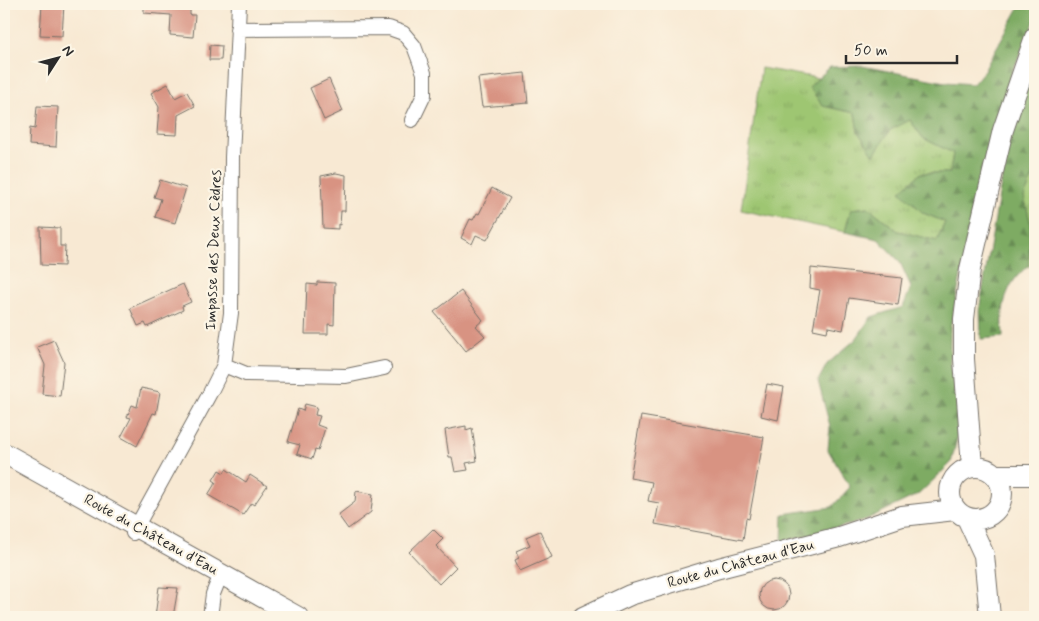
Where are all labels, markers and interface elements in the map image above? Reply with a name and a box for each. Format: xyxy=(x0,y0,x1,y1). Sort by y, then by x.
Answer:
north arrow xyxy=(32,32,82,82)
scale bar xyxy=(846,32,958,64)
text: 50 m xyxy=(854,41,888,61)
text: N xyxy=(58,42,78,60)
street label: Impasse des Deux Cèdres xyxy=(201,169,227,331)
street label: Route du Château d'Eau xyxy=(80,490,222,580)
street label: Route du Château d'Eau xyxy=(665,535,817,593)

